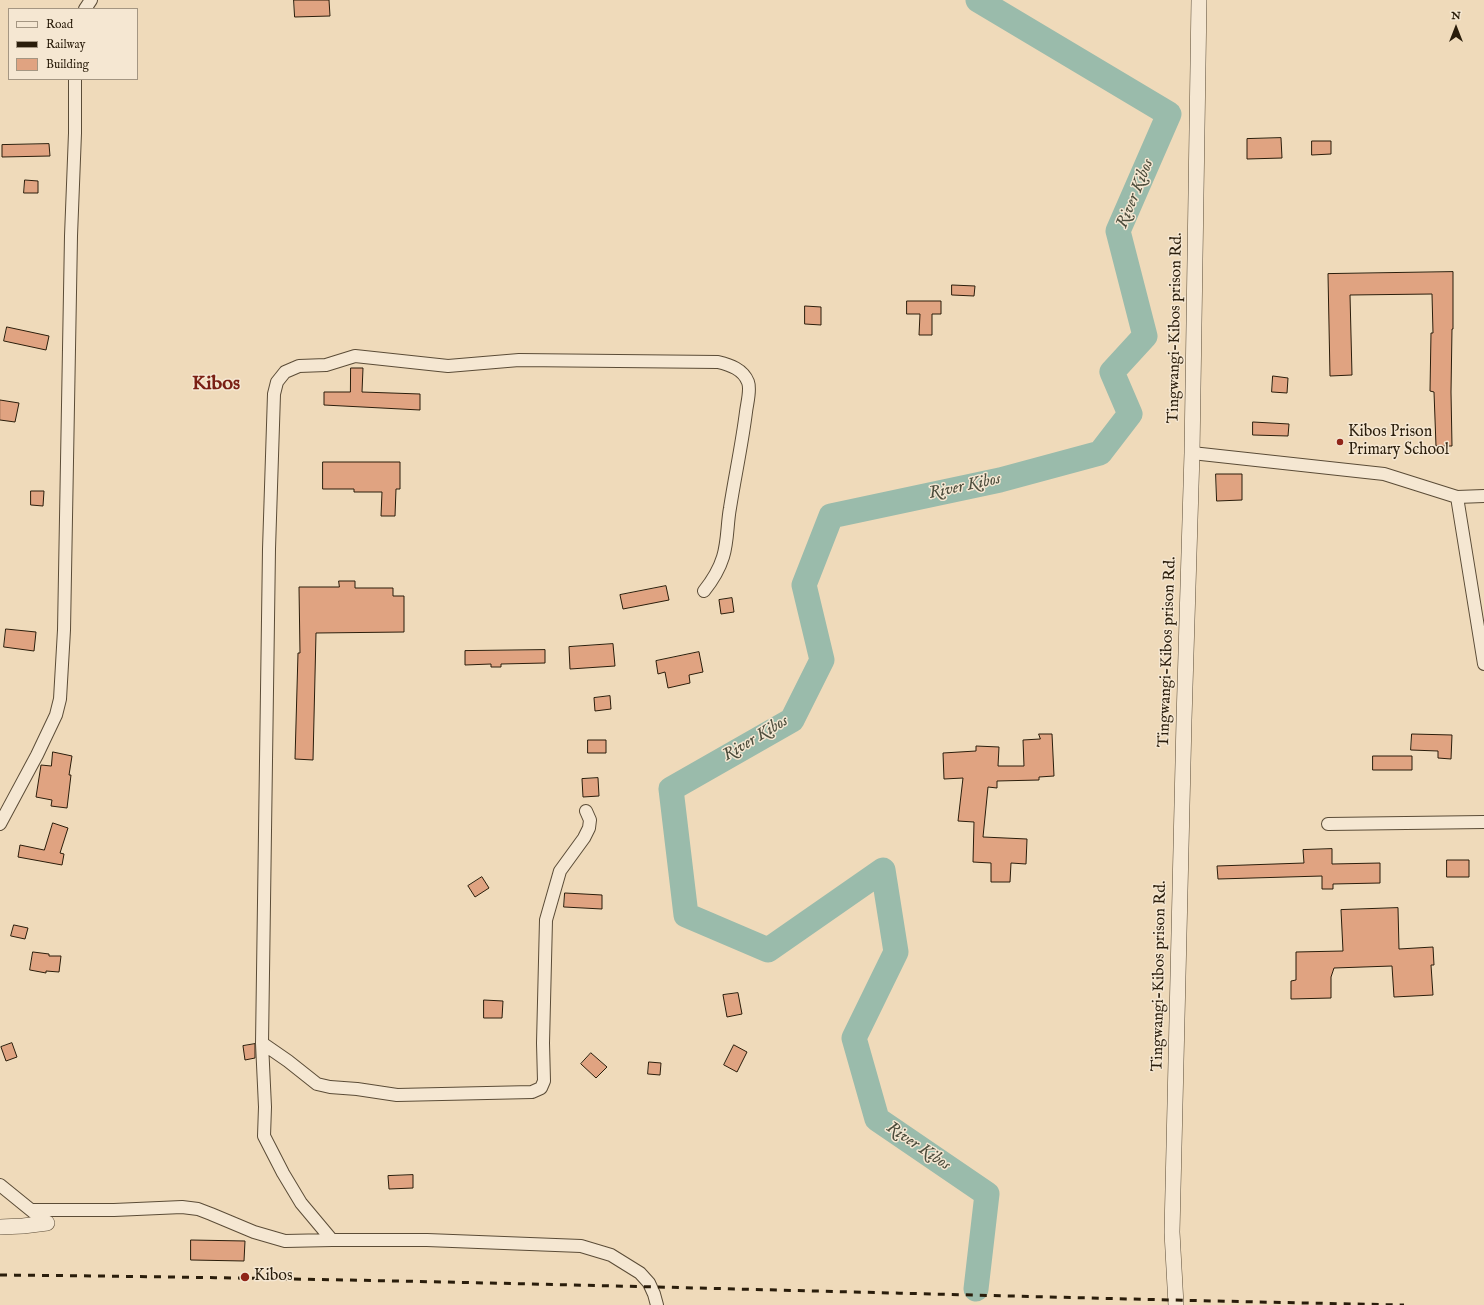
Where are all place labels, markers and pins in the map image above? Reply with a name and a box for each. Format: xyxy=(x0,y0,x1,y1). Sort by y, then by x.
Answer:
place label: Kibos Prison Primary School xyxy=(1348,423,1449,461)
marker: Kibos Prison Primary School xyxy=(1335,437,1345,447)
place label: Kibos xyxy=(254,1267,293,1287)
marker: Kibos xyxy=(239,1271,251,1283)

